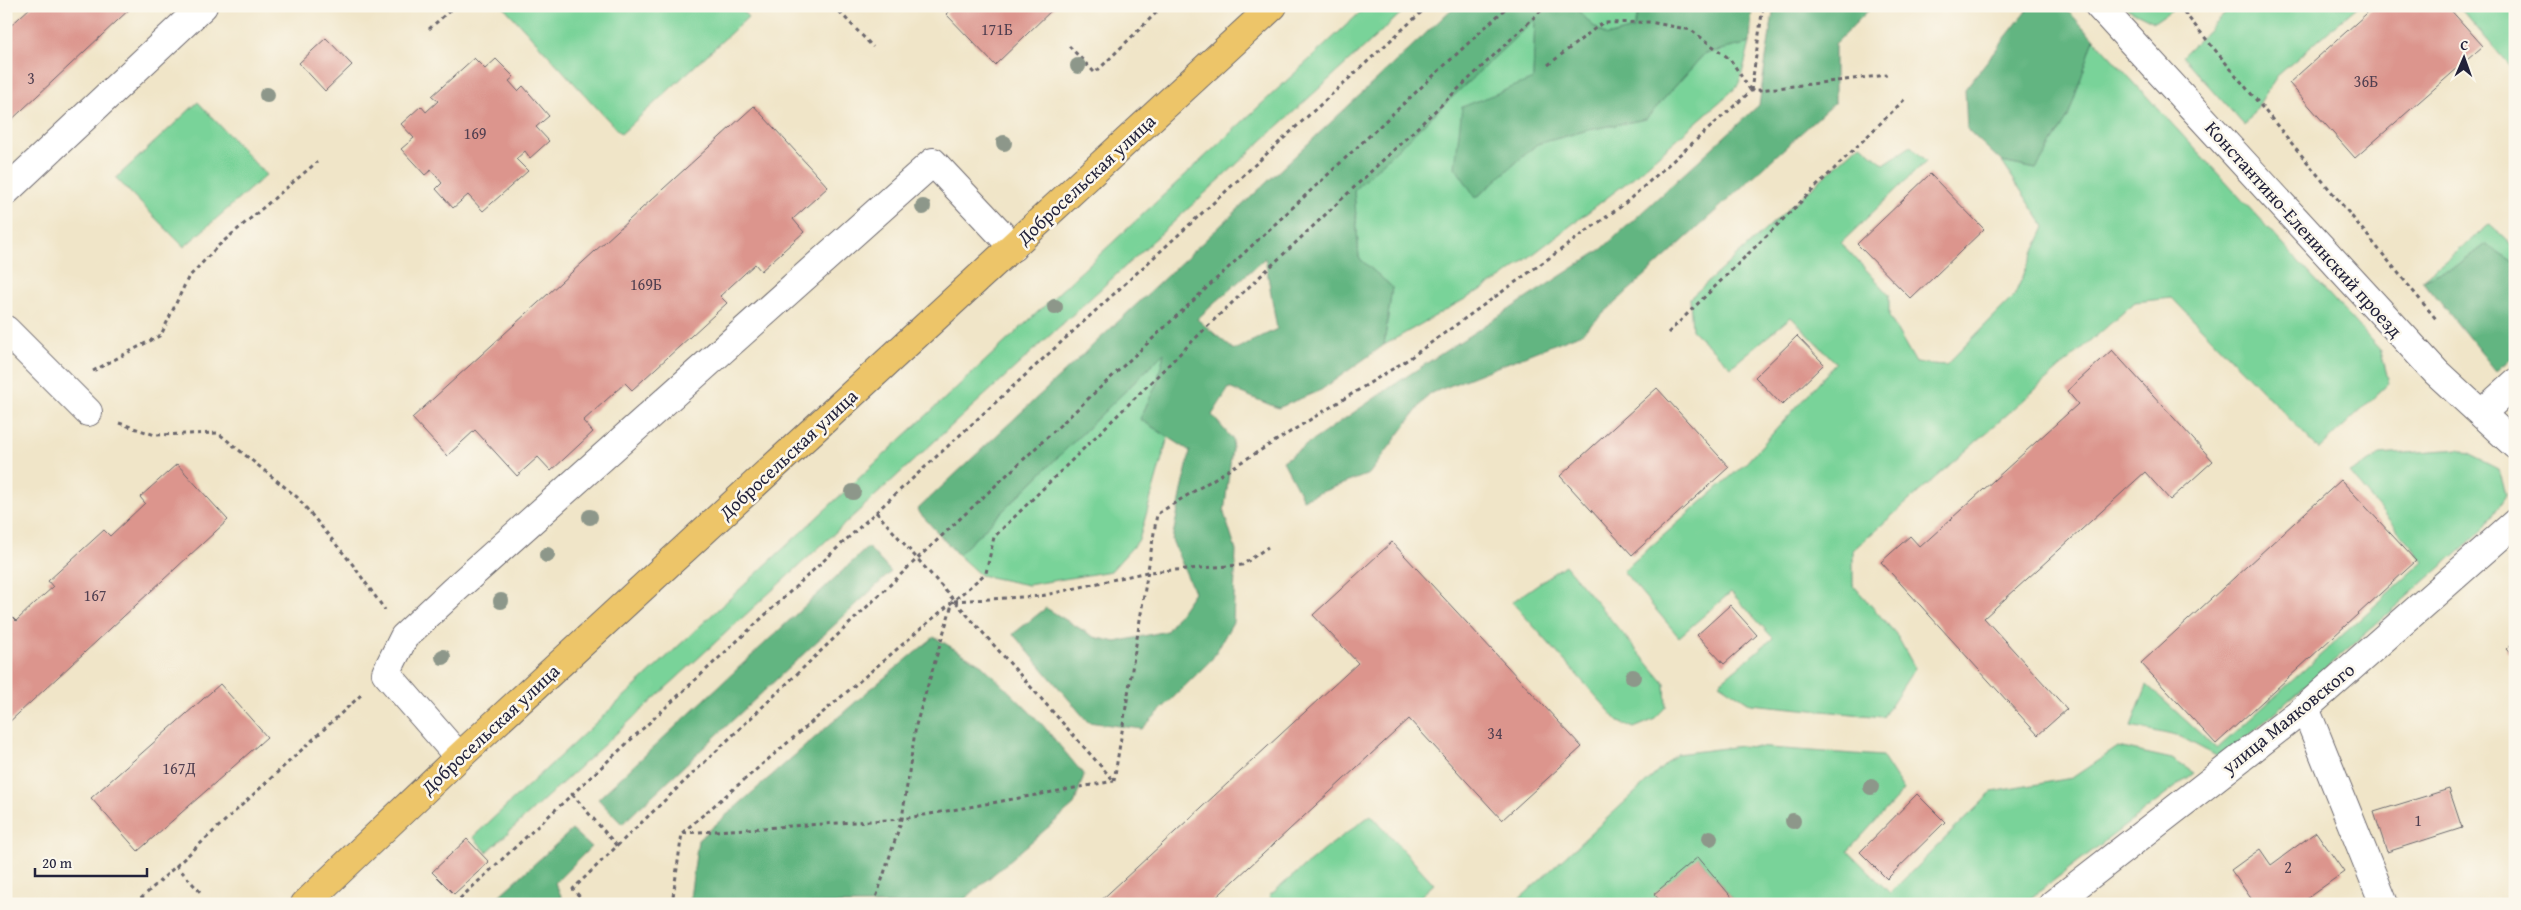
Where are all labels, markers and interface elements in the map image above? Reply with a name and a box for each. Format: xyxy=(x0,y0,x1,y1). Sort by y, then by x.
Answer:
house number: 171Б xyxy=(981,17,1013,41)
north arrow xyxy=(2438,32,2488,82)
text: С xyxy=(2460,35,2469,55)
house number: 3 xyxy=(27,66,35,90)
house number: 36Б xyxy=(2354,69,2378,93)
street label: Добросельская улица xyxy=(1010,107,1162,252)
street label: Константино-Еленинский проезд xyxy=(2199,114,2409,344)
house number: 169 xyxy=(463,121,487,145)
house number: 169Б xyxy=(630,272,662,296)
street label: Добросельская улица xyxy=(712,382,864,527)
house number: 167 xyxy=(83,583,107,607)
street label: улица Маяковского xyxy=(2215,656,2360,781)
street label: Добросельская улица xyxy=(414,657,566,802)
house number: 34 xyxy=(1487,721,1503,745)
house number: 167Д xyxy=(162,756,196,780)
house number: 1 xyxy=(2414,808,2422,832)
scale bar xyxy=(35,845,148,877)
text: 20 m xyxy=(42,852,73,873)
house number: 2 xyxy=(2284,855,2292,879)

